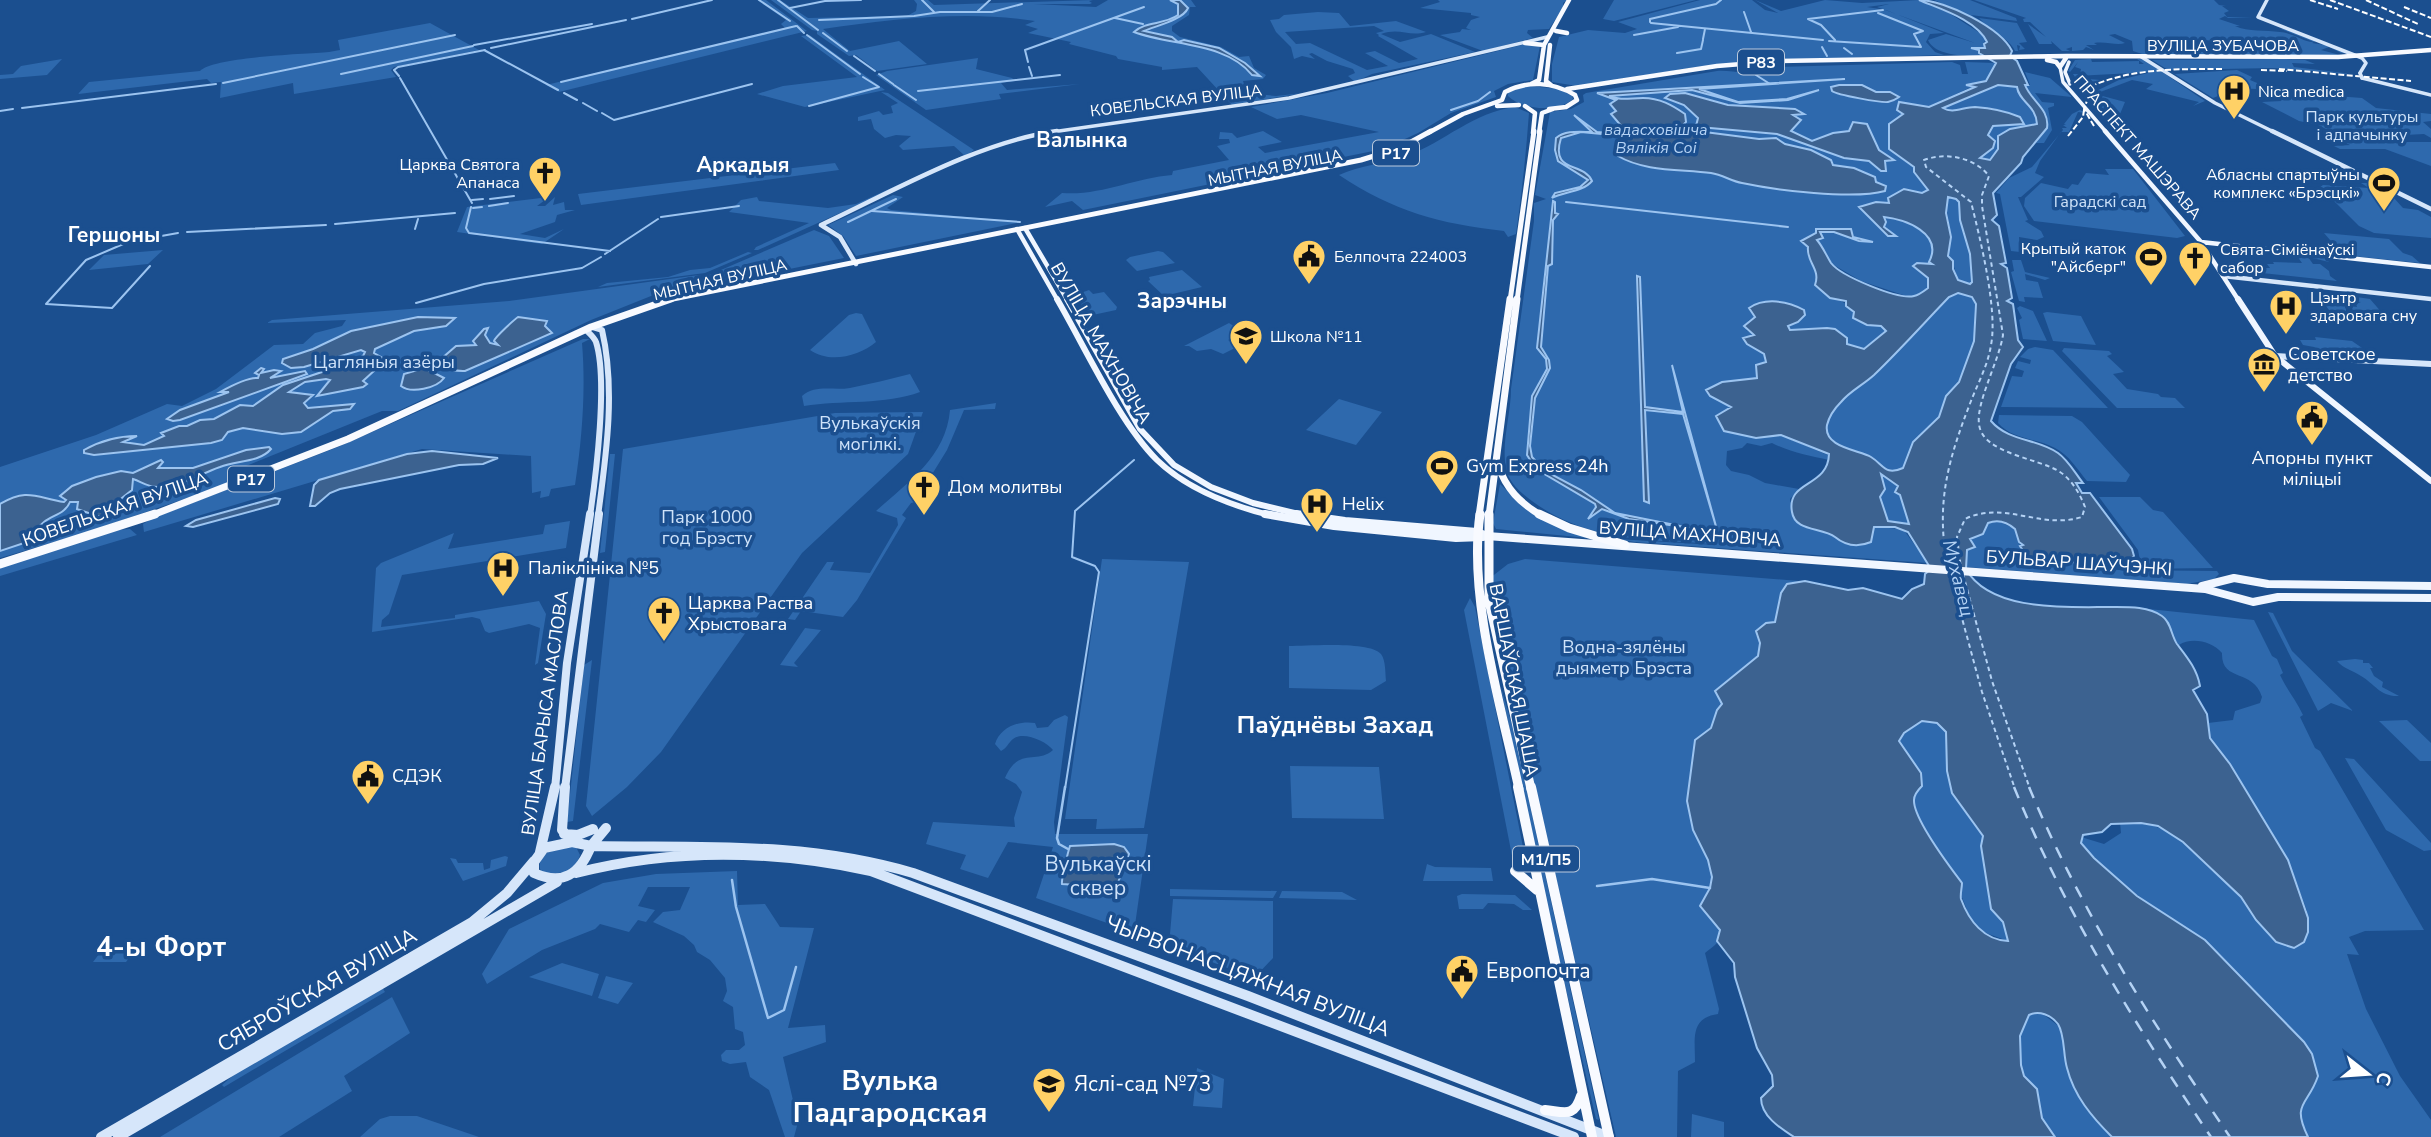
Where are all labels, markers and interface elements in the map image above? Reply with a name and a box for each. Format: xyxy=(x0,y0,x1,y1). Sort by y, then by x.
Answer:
street label: ВУЛІЦА ЗУБАЧОВА xyxy=(2147,35,2299,57)
road number: Р83 xyxy=(1738,50,1784,74)
street label: ПРАСПЕКТ МАШЭРАВА xyxy=(2068,71,2206,225)
hospital icon: Nica medica xyxy=(2215,72,2253,121)
street label: КОВЕЛЬСКАЯ ВУЛІЦА xyxy=(1089,79,1264,122)
place label: Nica medica xyxy=(2258,81,2345,103)
park label: Парк культуры і адпачынку xyxy=(2305,106,2419,146)
water label: вадасховішча Вялікія Соі xyxy=(1604,119,1708,159)
district label: Валынка xyxy=(1036,126,1128,154)
road number: Р17 xyxy=(1373,140,1419,166)
street label: МЫТНАЯ ВУЛІЦА xyxy=(1206,144,1345,192)
district label: Аркадыя xyxy=(696,151,790,179)
place label: Царква Святога Апанаса xyxy=(399,154,520,194)
church icon: Царква Святога Апанаса xyxy=(526,154,564,203)
place label: Абласны спартыўны комплекс «Брэсцкі» xyxy=(2206,164,2360,204)
sports icon: Абласны спартыўны комплекс «Брэсцкі» xyxy=(2365,164,2403,213)
park label: Гарадскі сад xyxy=(2054,191,2147,213)
district label: Гершоны xyxy=(68,221,160,249)
public building icon: Белпочта 224003 xyxy=(1290,237,1328,286)
place label: Крытый каток "Айсберг" xyxy=(2021,238,2127,278)
sports icon: Крытый каток "Айсберг" xyxy=(2132,238,2170,287)
church icon: Свята-Сіміёнаўскі сабор xyxy=(2176,239,2214,288)
place label: Свята-Сіміёнаўскі сабор xyxy=(2220,239,2355,279)
place label: Белпочта 224003 xyxy=(1334,246,1467,268)
street label: МЫТНАЯ ВУЛІЦА xyxy=(651,254,790,306)
street label: ВУЛІЦА МАХНОВІЧА xyxy=(1045,258,1157,428)
district label: Зарэчны xyxy=(1137,287,1227,315)
hospital icon: Цэнтр здаровага сну xyxy=(2267,287,2305,336)
place label: Цэнтр здаровага сну xyxy=(2310,287,2418,327)
school or university icon: Школа №11 xyxy=(1227,317,1265,366)
place label: Школа №11 xyxy=(1270,326,1363,348)
place label: Советское детство xyxy=(2288,342,2376,387)
museum icon: Советское детство xyxy=(2245,345,2283,394)
park label: Цагляныя азёры xyxy=(313,350,455,374)
public building icon: Апорны пункт міліцыі xyxy=(2293,398,2331,447)
park label: Вулькаўскія могілкі. xyxy=(819,411,921,456)
place label: Апорны пункт міліцыі xyxy=(2252,446,2372,491)
sports icon: Gym Express 24h xyxy=(1423,447,1461,496)
place label: Gym Express 24h xyxy=(1466,454,1608,478)
street label: КОВЕЛЬСКАЯ ВУЛІЦА xyxy=(19,466,211,552)
road number: Р17 xyxy=(228,466,274,492)
church icon: Дом молитвы xyxy=(905,468,943,517)
place label: Дом молитвы xyxy=(948,475,1062,499)
hospital icon: Helix xyxy=(1298,485,1336,534)
place label: Helix xyxy=(1342,492,1385,516)
park label: Парк 1000 год Брэсту xyxy=(661,505,753,550)
street label: ВУЛІЦА МАХНОВІЧА xyxy=(1598,516,1782,552)
water label: Мухавец xyxy=(1936,537,1980,619)
street label: БУЛЬВАР ШАЎЧЭНКІ xyxy=(1985,545,2173,581)
hospital icon: Паліклініка №5 xyxy=(484,549,522,598)
place label: Паліклініка №5 xyxy=(528,556,659,580)
street label: ВАРШАЎСКАЯ ШАША xyxy=(1484,582,1544,778)
street label: ВУЛІЦА БАРЫСА МАСЛОВА xyxy=(516,589,574,837)
place label: Царква Раства Хрыстовага xyxy=(688,591,813,636)
church icon: Царква Раства Хрыстовага xyxy=(645,594,683,643)
park label: Водна-зялёны дыяметр Брэста xyxy=(1556,635,1692,680)
district label: Паўднёвы Захад xyxy=(1237,709,1433,741)
public building icon: СДЭК xyxy=(349,757,387,806)
place label: СДЭК xyxy=(392,764,442,788)
road number: М1/П5 xyxy=(1513,846,1579,872)
park label: Вулькаўскі сквер xyxy=(1044,850,1152,902)
street label: ЧЫРВОНАСЦЯЖНАЯ ВУЛІЦА xyxy=(1102,909,1394,1043)
street label: СЯБРОЎСКАЯ ВУЛІЦА xyxy=(212,921,422,1059)
district label: 4-ы Форт xyxy=(96,928,227,966)
public building icon: Европочта xyxy=(1443,952,1481,1001)
place label: Европочта xyxy=(1486,957,1590,985)
north arrow xyxy=(2333,1039,2403,1109)
district label: Вулька Падгародская xyxy=(793,1062,987,1132)
school or university icon: Яслі-сад №73 xyxy=(1030,1065,1068,1114)
text: С xyxy=(2369,1069,2398,1089)
place label: Яслі-сад №73 xyxy=(1074,1070,1211,1098)

